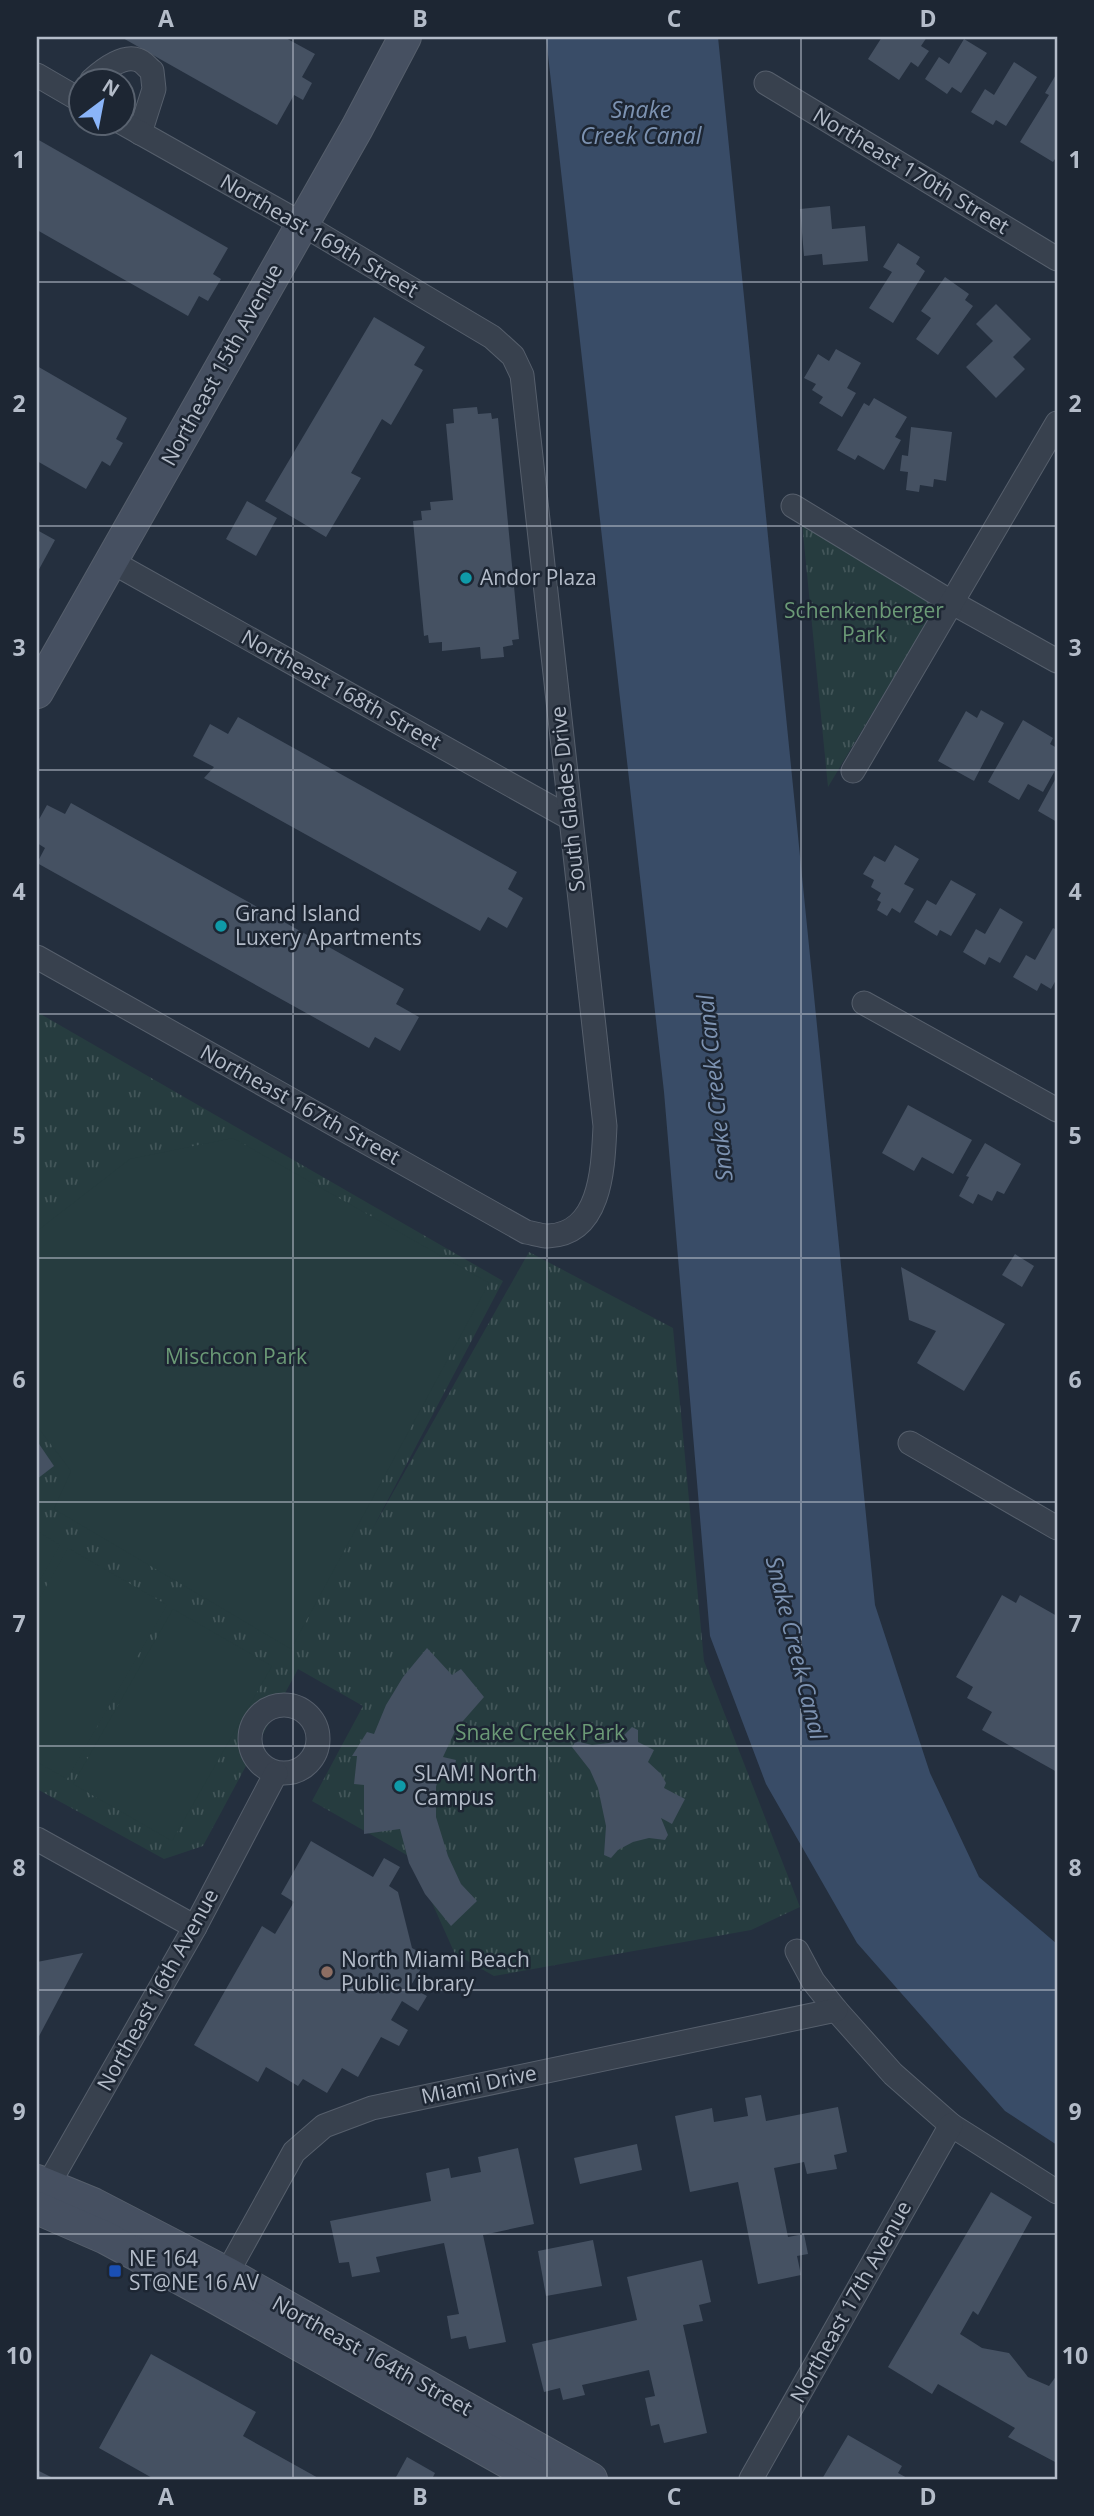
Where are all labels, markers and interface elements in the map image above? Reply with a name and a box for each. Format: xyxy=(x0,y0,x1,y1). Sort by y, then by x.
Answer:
text: A xyxy=(158,2,174,34)
text: B xyxy=(412,2,428,34)
text: C xyxy=(667,2,681,34)
text: D xyxy=(919,2,937,34)
north arrow xyxy=(66,66,136,136)
text: N xyxy=(98,72,124,103)
water label: Snake Creek Canal xyxy=(580,93,703,151)
street label: Northeast 170th Street xyxy=(808,100,1015,240)
text: 1 xyxy=(12,143,26,175)
text: 1 xyxy=(1068,143,1082,175)
street label: Northeast 169th Street xyxy=(215,167,424,303)
street label: Northeast 15th Avenue xyxy=(154,259,288,470)
text: 2 xyxy=(12,387,26,419)
text: 2 xyxy=(1068,387,1082,419)
place label: Andor Plaza xyxy=(480,563,597,591)
marker: Andor Plaza xyxy=(458,570,474,586)
park label: Schenkenberger Park xyxy=(784,596,944,648)
street label: Northeast 168th Street xyxy=(237,623,446,756)
text: 3 xyxy=(12,631,26,663)
text: 3 xyxy=(1068,631,1082,663)
street label: South Glades Drive xyxy=(543,705,591,893)
text: 4 xyxy=(12,875,26,907)
text: 4 xyxy=(1068,875,1082,907)
place label: Grand Island Luxery Apartments xyxy=(235,899,422,951)
marker: Grand Island Luxery Apartments xyxy=(213,918,229,934)
water label: Snake Creek Canal xyxy=(688,992,740,1183)
street label: Northeast 167th Street xyxy=(196,1038,405,1171)
text: 5 xyxy=(12,1119,26,1151)
text: 5 xyxy=(1068,1119,1082,1151)
park label: Mischcon Park xyxy=(165,1342,307,1370)
text: 6 xyxy=(12,1363,26,1395)
text: 6 xyxy=(1068,1363,1082,1395)
water label: Snake Creek Canal xyxy=(759,1553,836,1744)
text: 7 xyxy=(12,1607,26,1639)
text: 7 xyxy=(1068,1607,1082,1639)
park label: Snake Creek Park xyxy=(455,1718,625,1746)
place label: SLAM! North Campus xyxy=(414,1759,537,1811)
marker: SLAM! North Campus xyxy=(392,1778,408,1794)
text: 8 xyxy=(12,1851,26,1883)
text: 8 xyxy=(1068,1851,1082,1883)
street label: Northeast 16th Avenue xyxy=(90,1884,224,2095)
place label: North Miami Beach Public Library xyxy=(341,1945,530,1997)
marker: North Miami Beach Public Library xyxy=(319,1964,335,1980)
street label: Miami Drive xyxy=(418,2058,539,2110)
text: 9 xyxy=(12,2095,26,2127)
text: 9 xyxy=(1068,2095,1082,2127)
street label: Northeast 17th Avenue xyxy=(783,2196,917,2407)
place label: NE 164 ST@NE 16 AV xyxy=(129,2244,260,2296)
marker: NE 164 ST@NE 16 AV xyxy=(107,2263,123,2279)
street label: Northeast 164th Street xyxy=(268,2289,477,2422)
text: 10 xyxy=(6,2339,32,2371)
text: 10 xyxy=(1062,2339,1088,2371)
text: A xyxy=(158,2480,174,2512)
text: B xyxy=(412,2480,428,2512)
text: C xyxy=(667,2480,681,2512)
text: D xyxy=(919,2480,937,2512)

